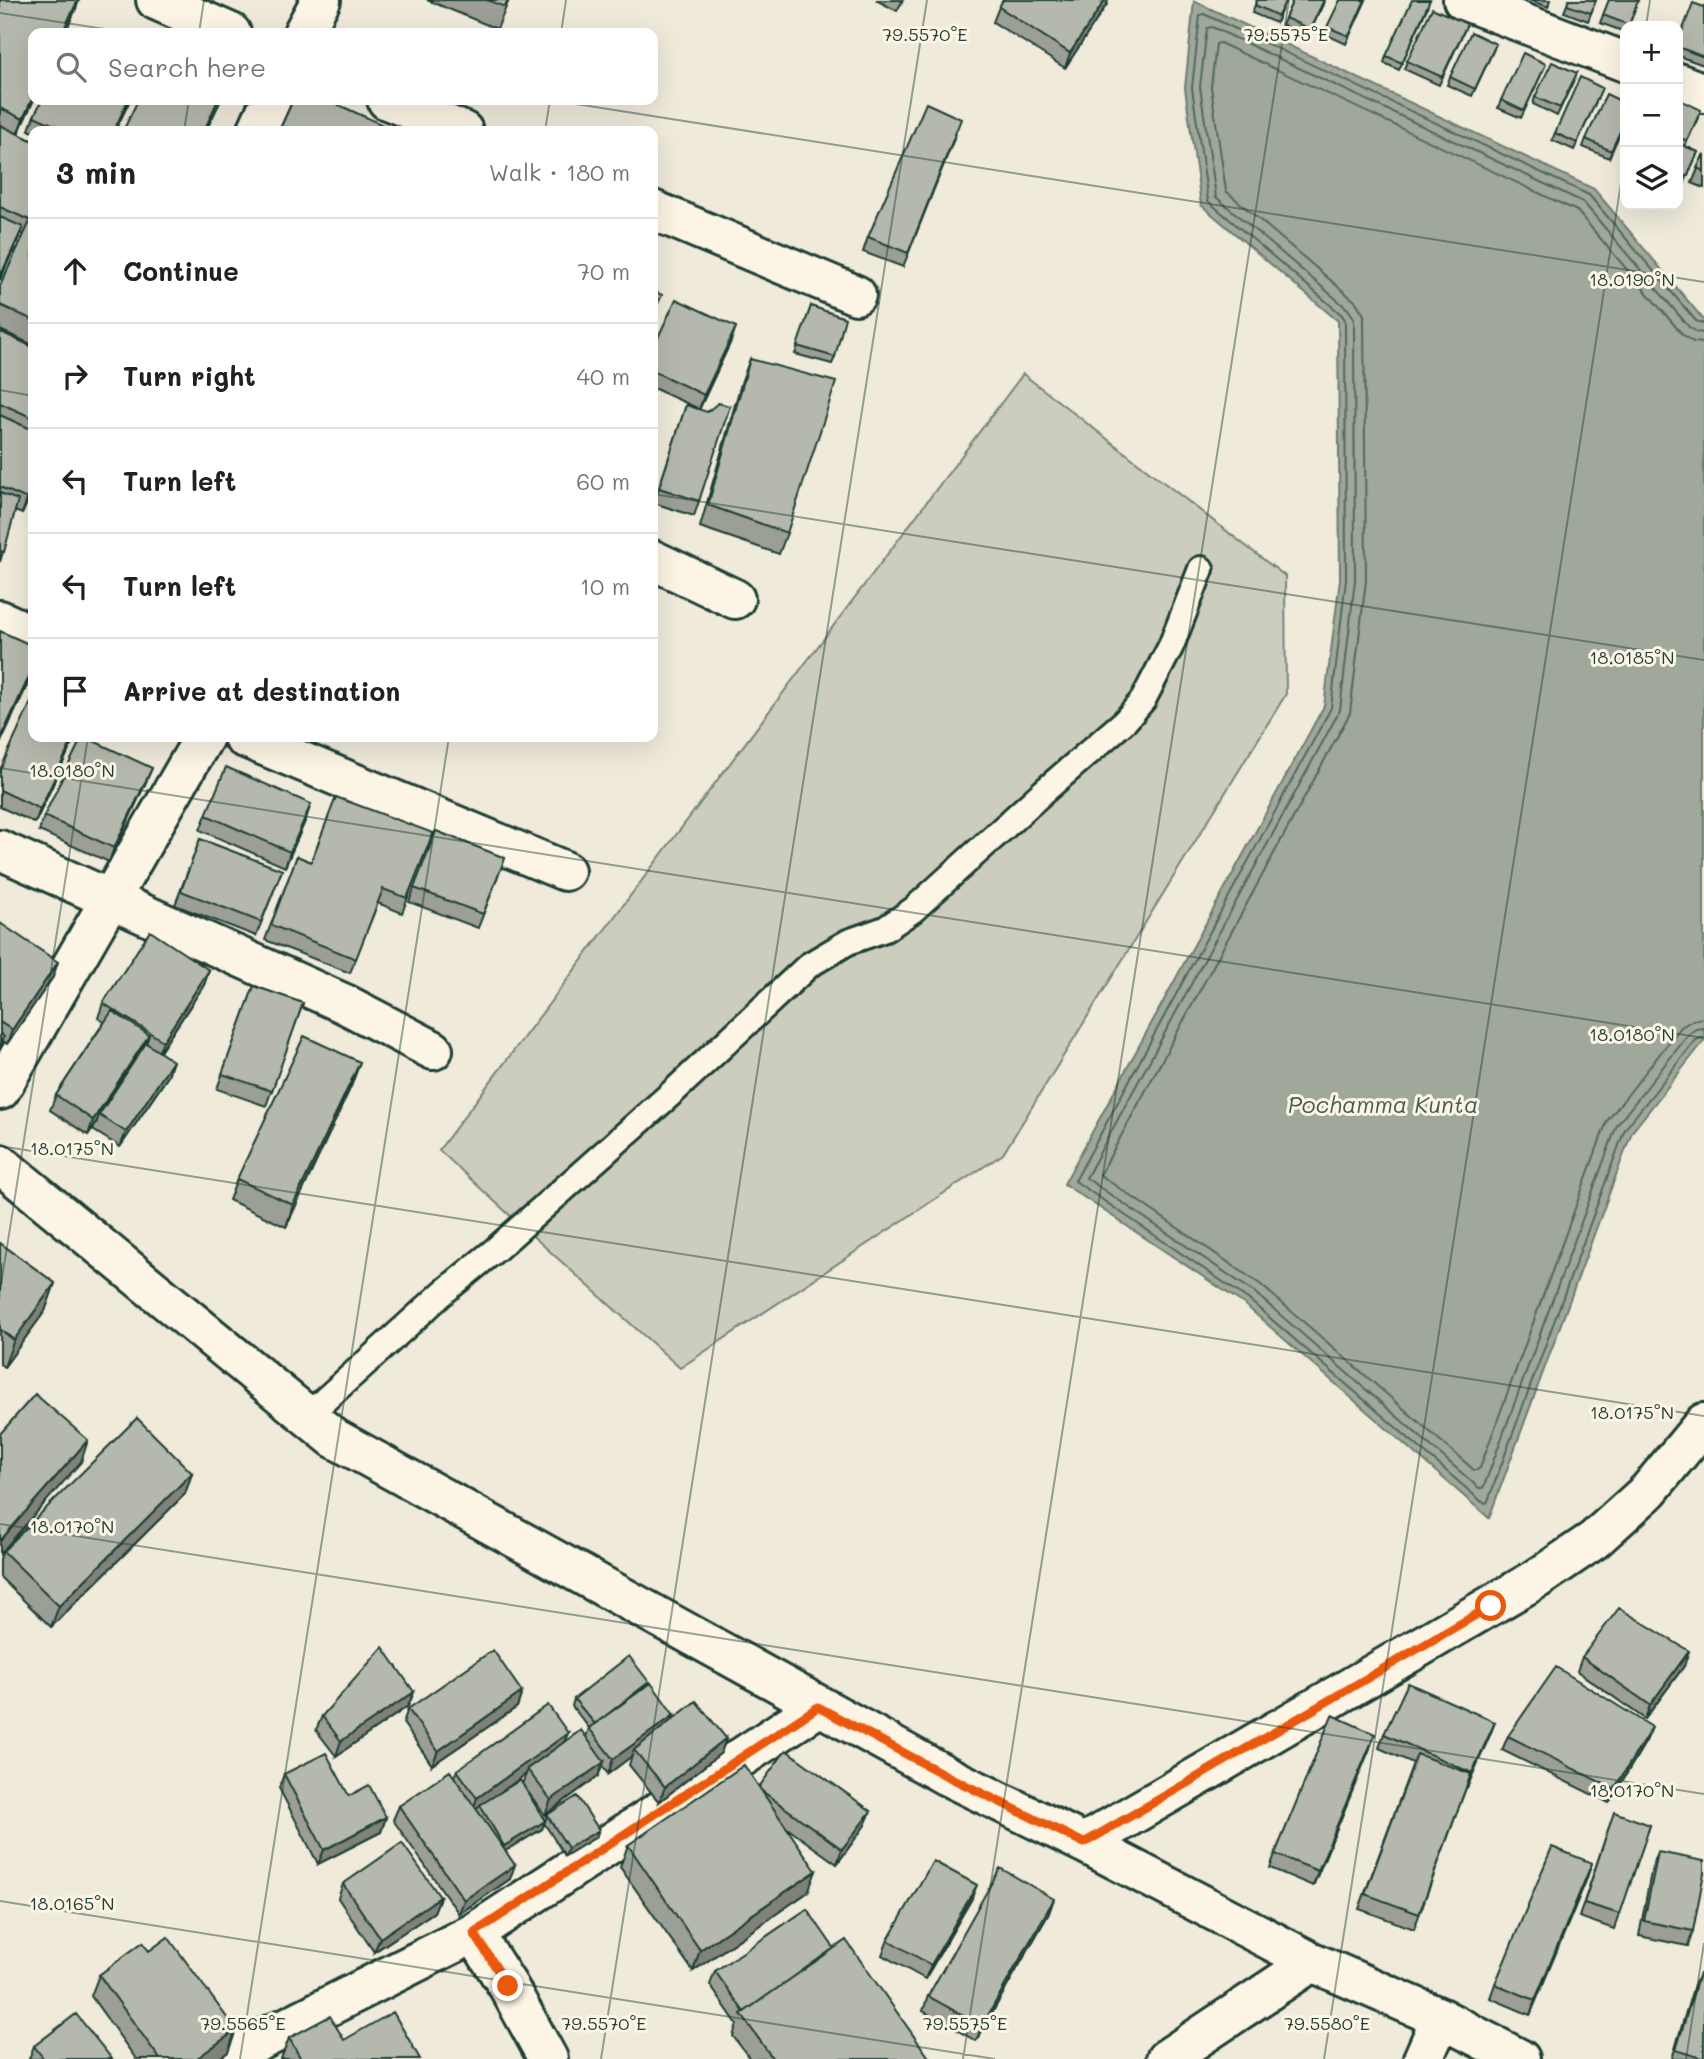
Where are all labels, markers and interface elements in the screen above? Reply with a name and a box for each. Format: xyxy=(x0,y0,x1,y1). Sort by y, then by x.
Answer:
map controls xyxy=(1620,21,1683,210)
button: + xyxy=(1620,21,1683,84)
text: 79.5570°E xyxy=(882,22,968,46)
text: 79.5575°E xyxy=(1244,22,1328,46)
search box xyxy=(28,28,658,105)
icon: search xyxy=(52,48,90,86)
text: Search here xyxy=(108,50,266,84)
button: − xyxy=(1620,84,1683,147)
button: layers xyxy=(1620,147,1683,210)
text: 3 min xyxy=(56,152,136,192)
text: Walk · 180 m xyxy=(489,157,630,187)
icon: ahead xyxy=(56,252,94,290)
text: Continue xyxy=(123,254,239,288)
text: 70 m xyxy=(577,256,630,286)
text: 18.0190°N xyxy=(1589,267,1675,291)
icon: right xyxy=(56,357,94,395)
text: Turn right xyxy=(123,359,256,393)
text: 40 m xyxy=(577,361,630,391)
icon: left xyxy=(56,462,94,500)
text: Turn left xyxy=(123,464,236,498)
text: 60 m xyxy=(576,466,630,496)
icon: left xyxy=(56,567,94,605)
text: Turn left xyxy=(123,569,236,603)
text: 10 m xyxy=(580,571,630,601)
text: 18.0185°N xyxy=(1589,645,1675,669)
icon: arrive xyxy=(56,672,94,710)
text: Arrive at destination xyxy=(123,674,400,708)
text: 18.0180°N xyxy=(29,758,115,782)
text: 18.0180°N xyxy=(1589,1022,1675,1046)
water label: Pochamma Kunta xyxy=(1288,1089,1478,1119)
text: 18.0175°N xyxy=(30,1136,114,1160)
text: 18.0175°N xyxy=(1590,1400,1674,1424)
text: 18.0170°N xyxy=(30,1514,114,1538)
route start xyxy=(1475,1590,1506,1621)
text: 18.0170°N xyxy=(1590,1778,1674,1802)
text: 18.0165°N xyxy=(30,1891,115,1915)
route end xyxy=(492,1970,523,2001)
text: 79.5565°E xyxy=(200,2011,286,2035)
text: 79.5570°E xyxy=(561,2011,647,2035)
text: 79.5575°E xyxy=(923,2011,1007,2035)
text: 79.5580°E xyxy=(1284,2011,1370,2035)

